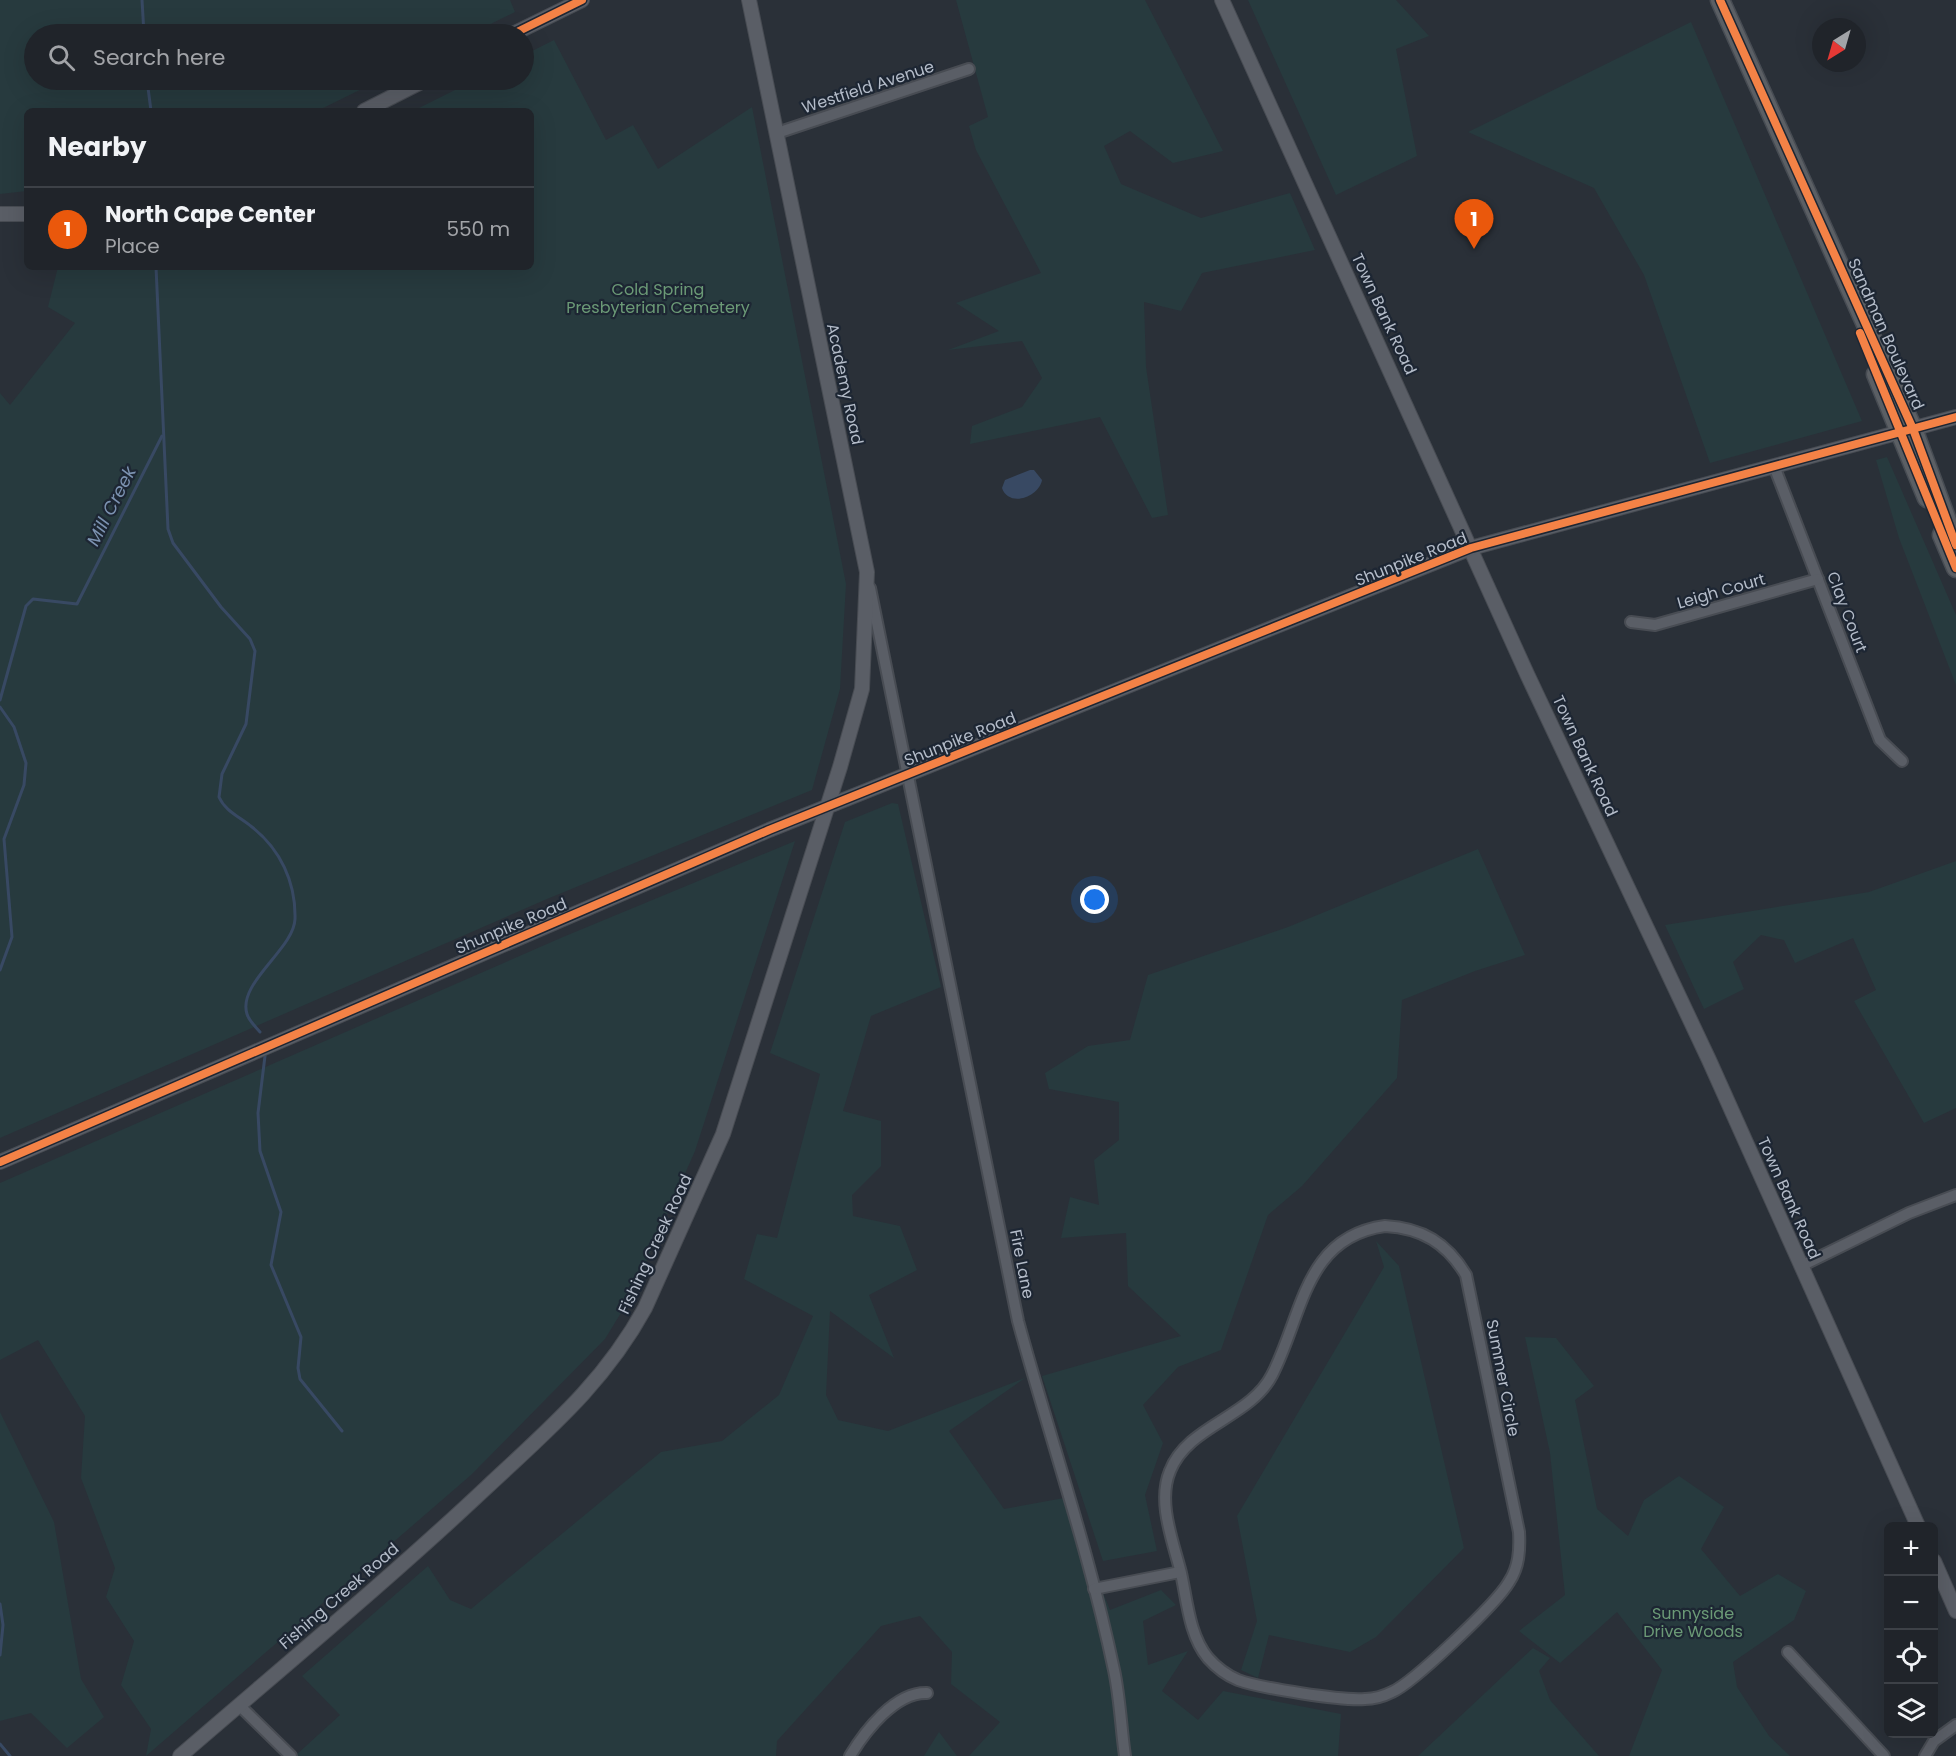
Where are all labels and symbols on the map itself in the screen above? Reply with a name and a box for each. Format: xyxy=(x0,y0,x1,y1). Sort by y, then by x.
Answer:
north arrow xyxy=(1812,18,1866,72)
street label: Westfield Avenue xyxy=(799,55,937,119)
pin: 1 xyxy=(1454,200,1494,249)
street label: Town Bank Road xyxy=(1346,250,1422,378)
street label: Sandman Boulevard xyxy=(1842,255,1930,413)
park label: Cold Spring Presbyterian Cemetery xyxy=(566,278,750,319)
street label: Academy Road xyxy=(821,321,869,447)
water label: Mill Creek xyxy=(80,461,142,550)
street label: Shunpike Road xyxy=(1352,526,1470,592)
street label: Leigh Court xyxy=(1674,567,1768,615)
street label: Clay Court xyxy=(1821,568,1873,656)
street label: Town Bank Road xyxy=(1547,692,1623,820)
street label: Shunpike Road xyxy=(901,706,1019,772)
your location xyxy=(1080,885,1109,914)
street label: Shunpike Road xyxy=(452,892,570,960)
street label: Town Bank Road xyxy=(1752,1133,1826,1263)
street label: Fishing Creek Road xyxy=(612,1170,698,1318)
street label: Fire Lane xyxy=(1004,1227,1040,1301)
street label: Summer Circle xyxy=(1480,1318,1526,1438)
street label: Fishing Creek Road xyxy=(274,1537,404,1655)
park label: Sunnyside Drive Woods xyxy=(1643,1602,1743,1643)

